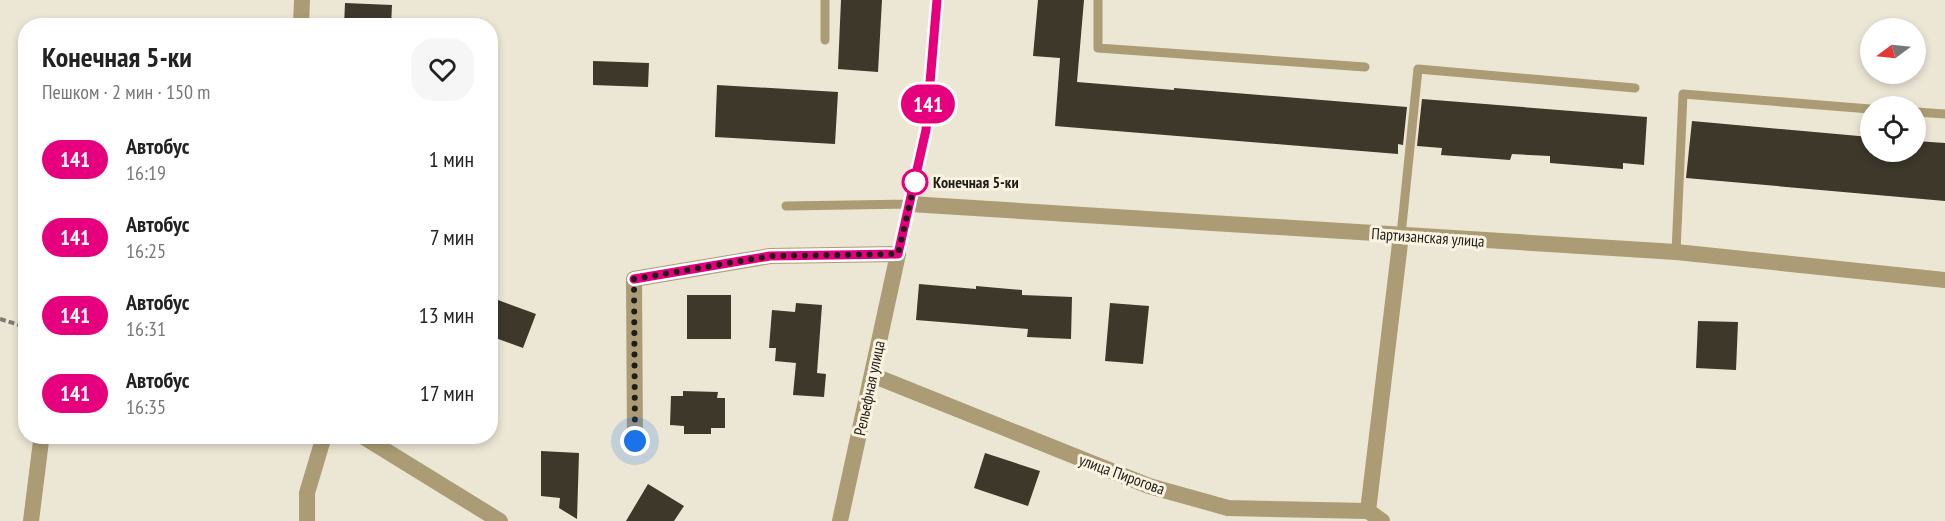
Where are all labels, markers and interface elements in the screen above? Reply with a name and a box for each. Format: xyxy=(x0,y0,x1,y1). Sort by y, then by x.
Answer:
north arrow xyxy=(1860,18,1926,84)
map controls xyxy=(1860,18,1926,162)
text: Конечная 5-ки xyxy=(42,38,192,75)
button: heart xyxy=(411,38,474,101)
text: Пешком · 2 мин · 150 m xyxy=(42,79,210,105)
line badge: 141 xyxy=(894,84,962,124)
text: 141 xyxy=(913,91,943,118)
button: locate xyxy=(1860,96,1926,162)
text: Автобус xyxy=(126,132,189,160)
text: 1 мин xyxy=(429,145,474,173)
text: 141 xyxy=(60,146,90,173)
text: 16:19 xyxy=(126,160,166,186)
marker: Конечная 5-ки xyxy=(902,169,928,195)
place label: Конечная 5-ки xyxy=(933,172,1019,192)
text: Автобус xyxy=(126,210,189,238)
text: 7 мин xyxy=(430,223,474,251)
street label: Партизанская улица xyxy=(1371,223,1485,251)
text: 141 xyxy=(60,224,90,251)
text: 16:25 xyxy=(126,238,166,264)
text: Автобус xyxy=(126,288,189,316)
text: 13 мин xyxy=(419,301,474,329)
text: 141 xyxy=(60,302,90,329)
text: 16:31 xyxy=(126,316,166,342)
street label: Рельефная улица xyxy=(849,339,889,437)
text: Автобус xyxy=(126,366,189,394)
text: 17 мин xyxy=(420,379,474,407)
text: 141 xyxy=(60,380,90,407)
text: 16:35 xyxy=(126,394,166,420)
your location xyxy=(620,426,650,456)
street label: улица Пирогова xyxy=(1076,449,1168,499)

